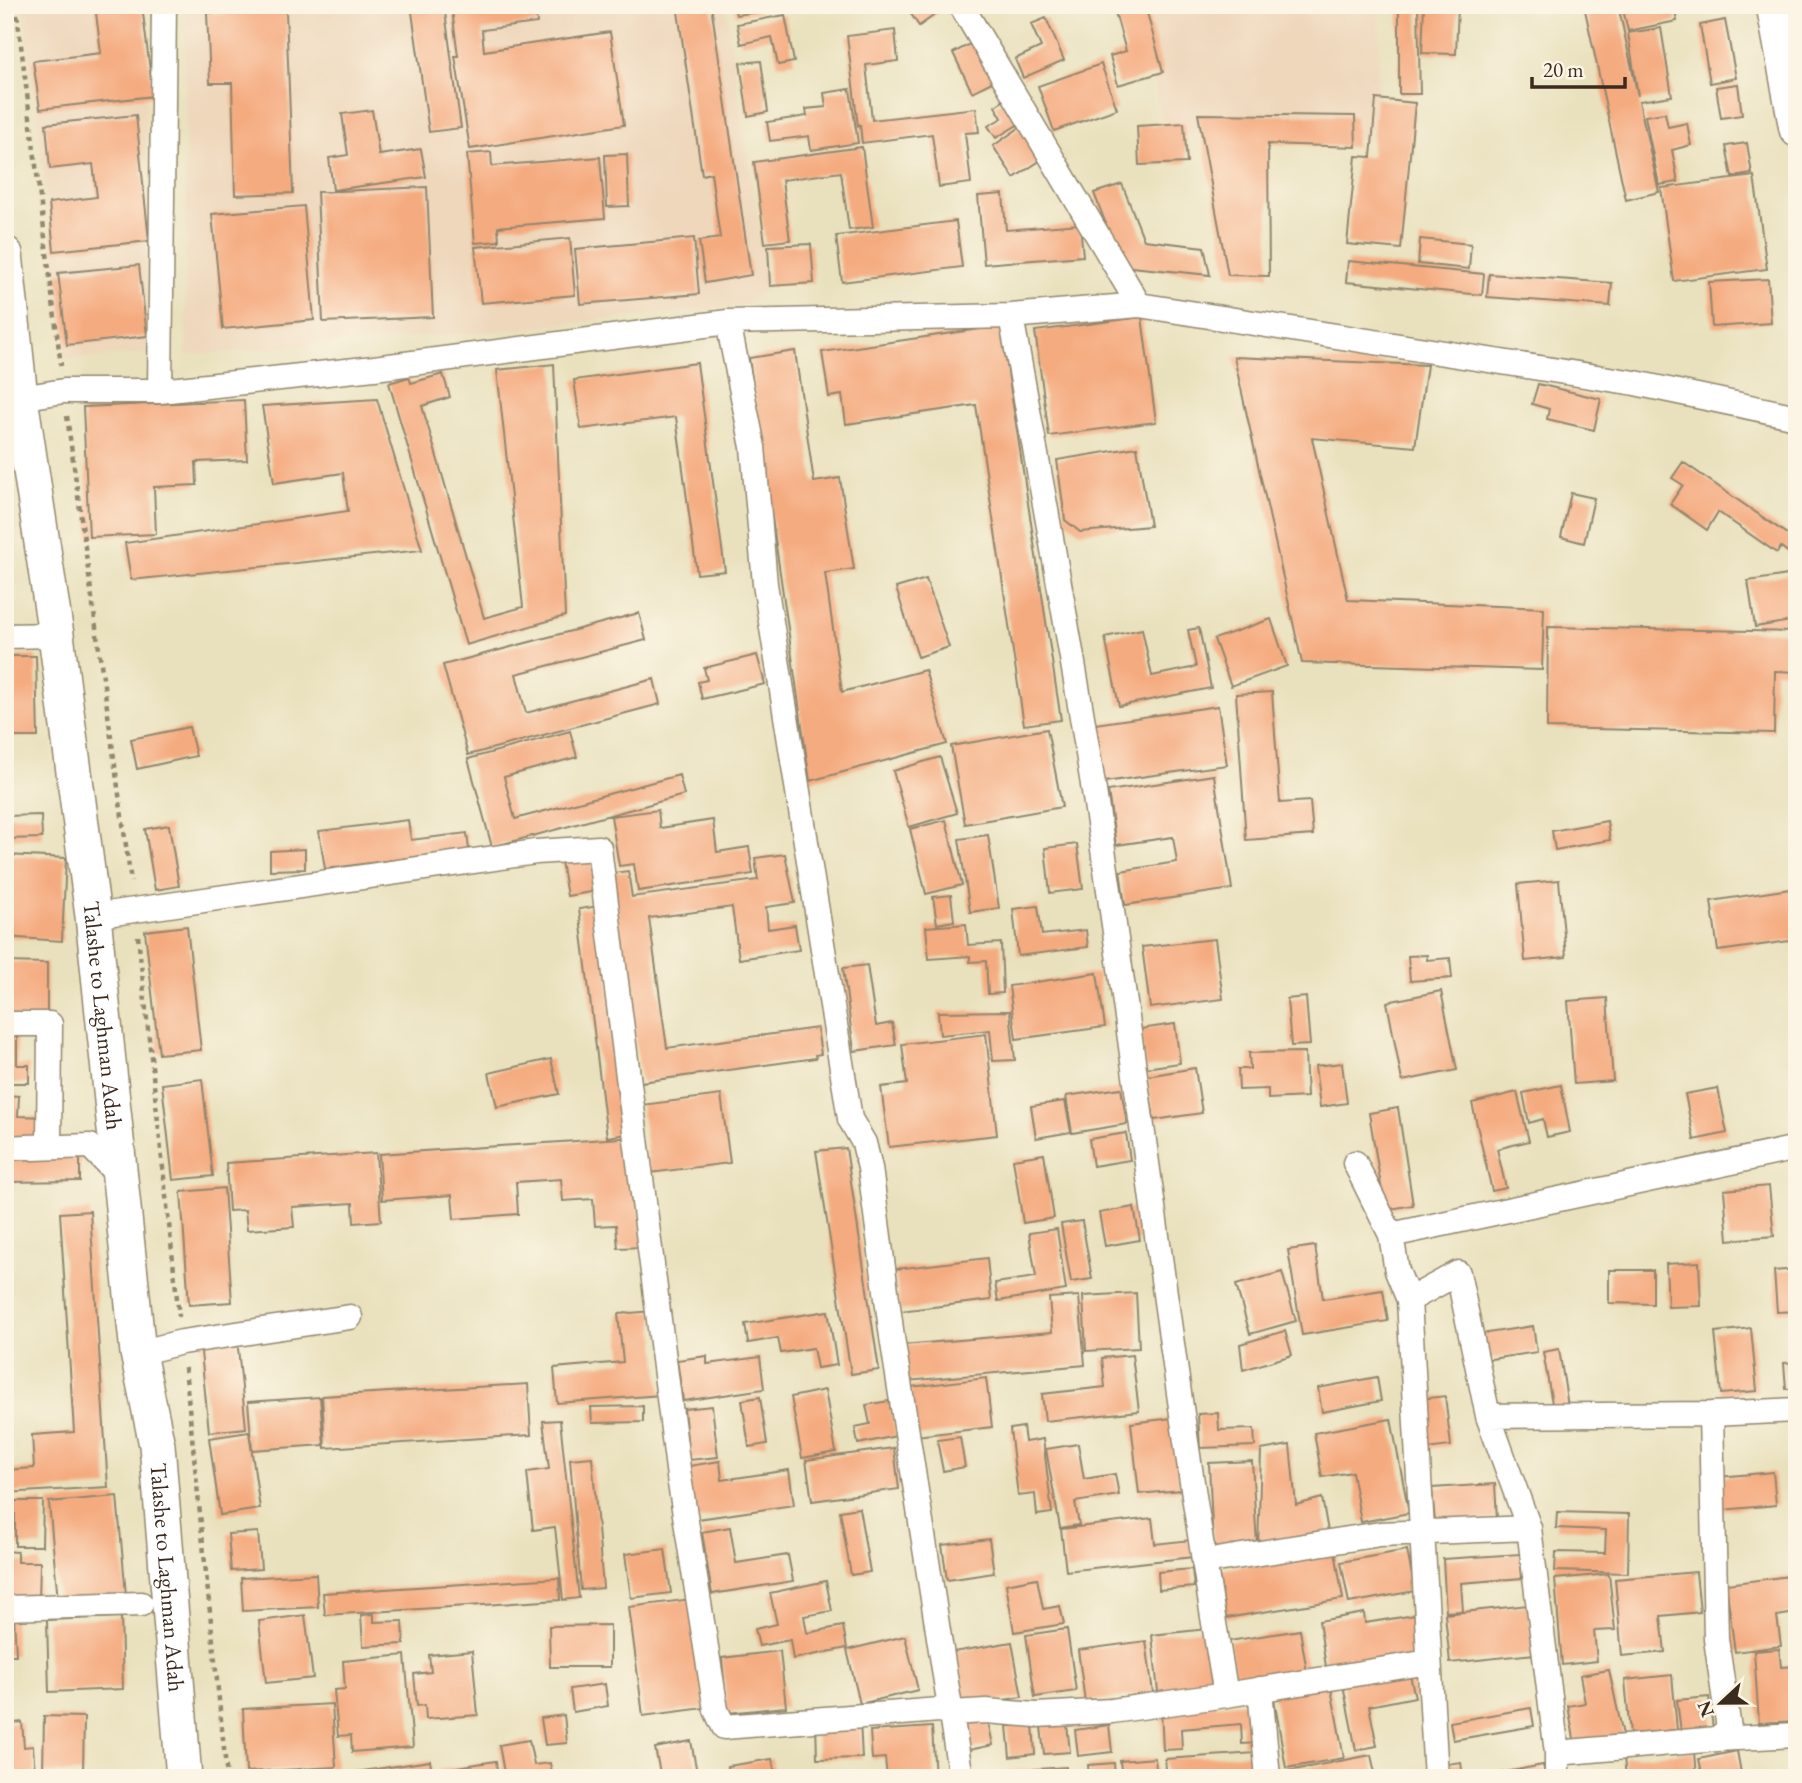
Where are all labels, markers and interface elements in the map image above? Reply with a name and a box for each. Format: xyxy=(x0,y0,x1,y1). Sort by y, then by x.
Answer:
scale bar xyxy=(1532,46,1625,90)
text: 20 m xyxy=(1543,56,1584,83)
street label: Talashe to Laghman Adah xyxy=(76,899,130,1132)
street label: Talashe to Laghman Adah xyxy=(143,1462,192,1693)
north arrow xyxy=(1686,1668,1756,1738)
text: N xyxy=(1691,1697,1720,1721)

